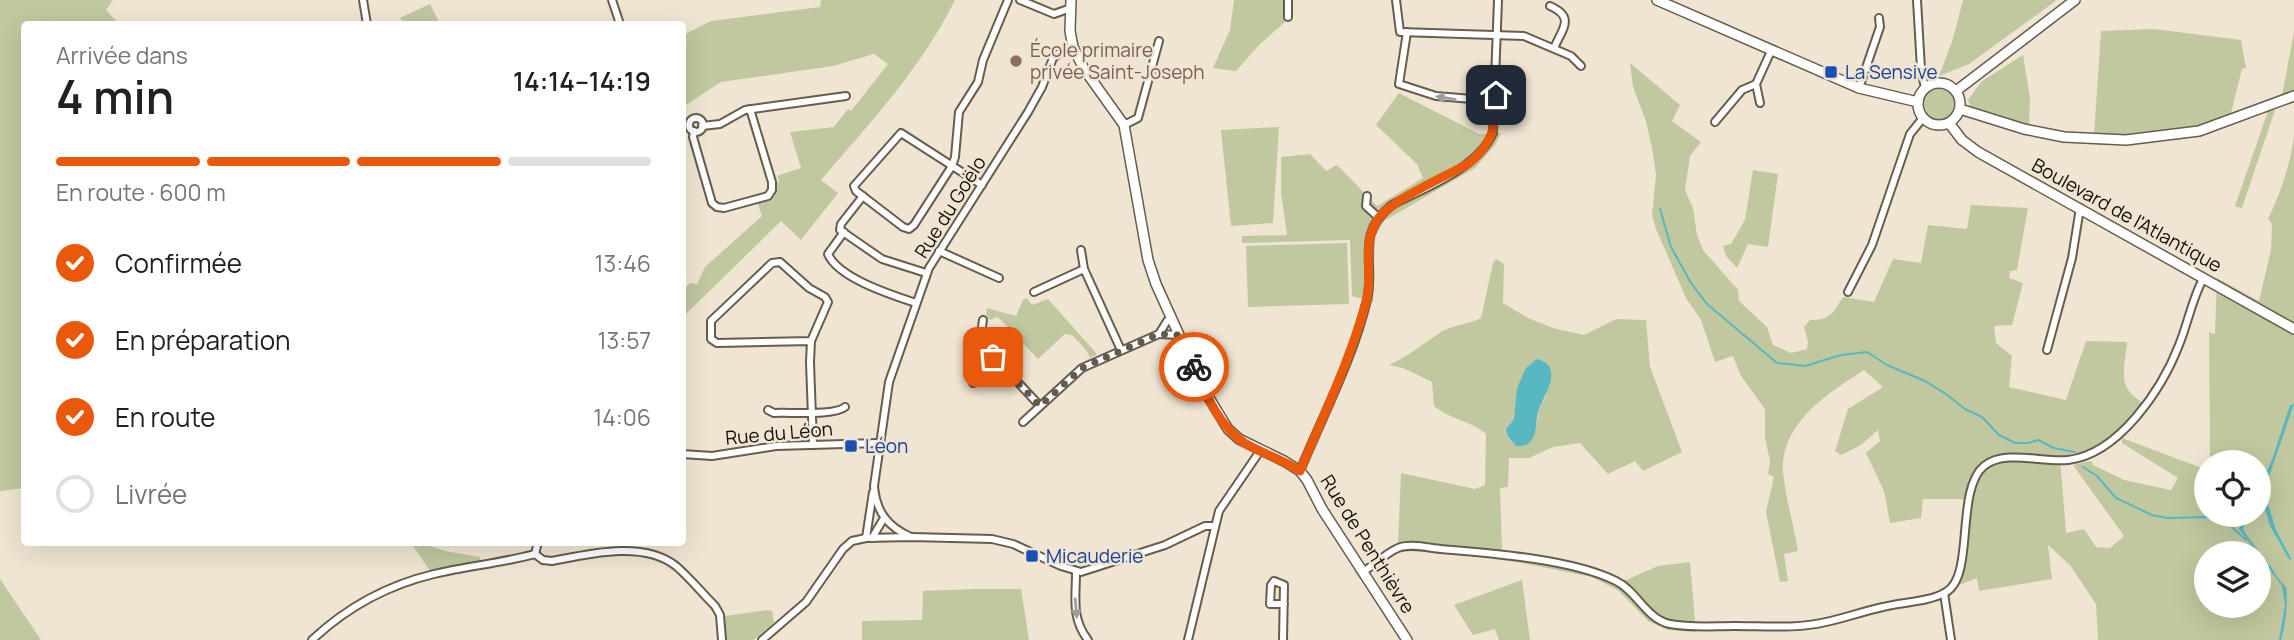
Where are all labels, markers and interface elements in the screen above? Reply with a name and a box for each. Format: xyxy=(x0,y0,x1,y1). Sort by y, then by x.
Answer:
place label: École primaire privée Saint-Joseph xyxy=(1030,37,1205,85)
text: Arrivée dans xyxy=(56,39,188,71)
marker: École primaire privée Saint-Joseph xyxy=(1008,53,1024,69)
place label: La Sensive xyxy=(1845,59,1938,85)
text: 14:14–14:19 xyxy=(513,63,651,99)
marker: La Sensive xyxy=(1823,64,1839,80)
text: 4 min xyxy=(56,65,174,128)
pin xyxy=(1466,65,1526,125)
icon: home xyxy=(1477,76,1515,114)
one-way arrow xyxy=(1435,92,1457,103)
street label: Rue du Goëlo xyxy=(908,151,992,263)
street label: Boulevard de l'Atlantique xyxy=(2027,152,2227,278)
text: En route · 600 m xyxy=(56,176,226,208)
icon: check xyxy=(56,244,94,282)
text: Confirmée xyxy=(115,245,242,281)
text: 13:46 xyxy=(595,247,651,279)
icon: check xyxy=(56,321,94,359)
text: En préparation xyxy=(115,322,290,358)
text: 13:57 xyxy=(598,324,651,356)
pin xyxy=(963,327,1023,387)
courier xyxy=(1159,332,1229,402)
icon: bag xyxy=(974,338,1012,376)
icon: bike xyxy=(1175,348,1213,386)
icon: check xyxy=(56,398,94,436)
text: En route xyxy=(115,399,216,435)
text: 14:06 xyxy=(593,401,651,433)
street label: Rue du Léon xyxy=(724,415,834,451)
place label: Léon xyxy=(865,433,908,459)
marker: Léon xyxy=(843,438,859,454)
map controls xyxy=(2194,450,2271,618)
button: locate xyxy=(2194,450,2271,527)
street label: Rue de Penthièvre xyxy=(1315,470,1421,618)
text: Livrée xyxy=(115,476,187,512)
button: layers xyxy=(2194,541,2271,618)
place label: Micauderie xyxy=(1046,543,1143,569)
marker: Micauderie xyxy=(1024,548,1040,564)
one-way arrow xyxy=(1071,597,1082,619)

